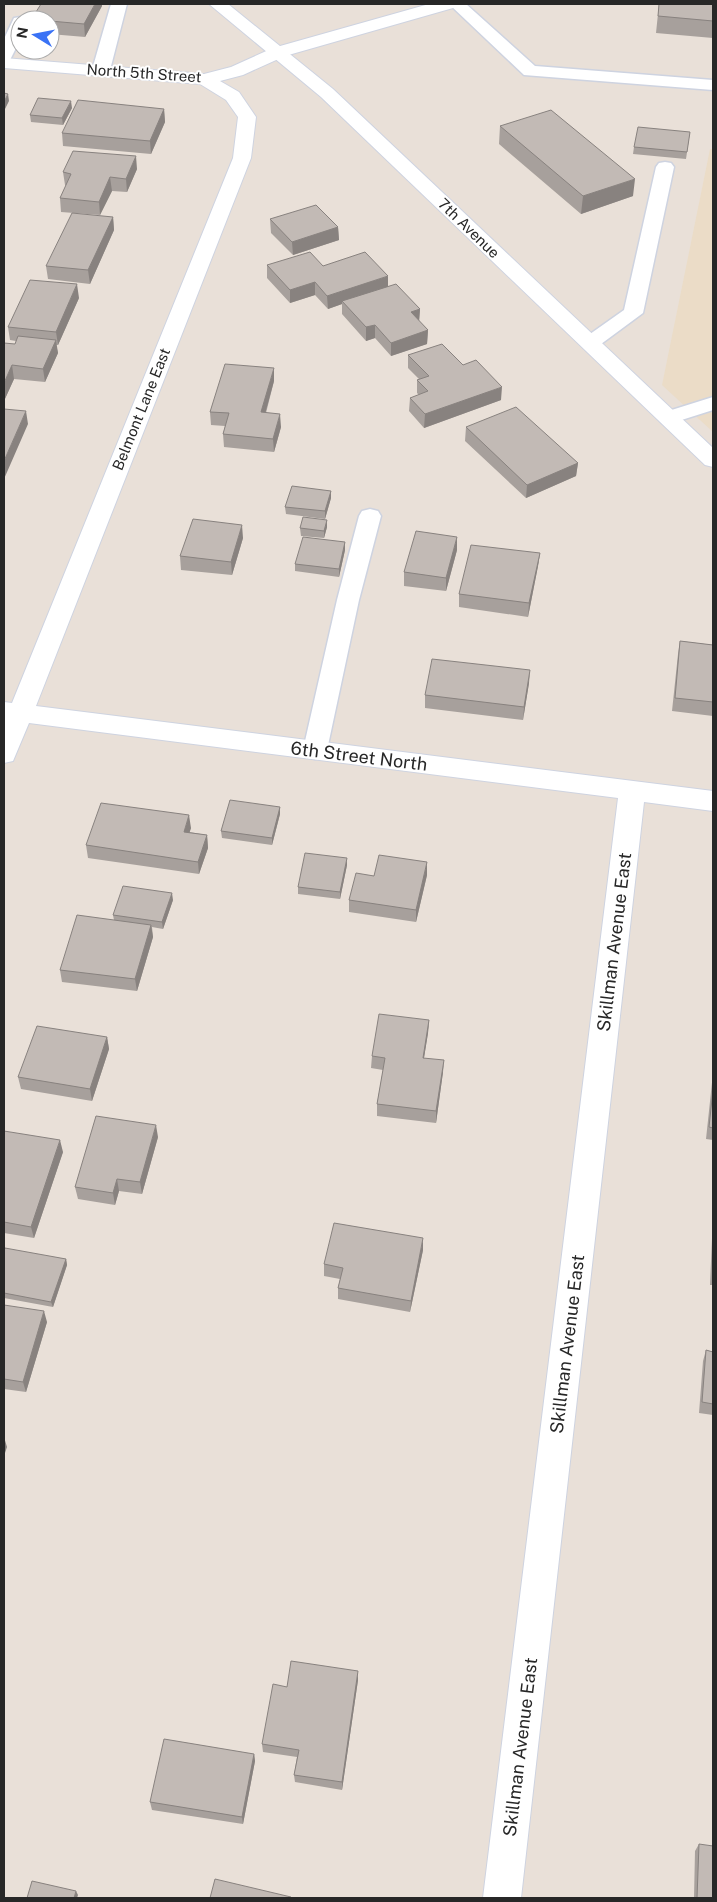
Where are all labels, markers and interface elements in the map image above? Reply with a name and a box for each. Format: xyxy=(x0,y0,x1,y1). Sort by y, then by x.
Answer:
north arrow xyxy=(10,10,60,60)
text: N xyxy=(13,26,31,40)
street label: North 5th Street xyxy=(86,61,202,86)
street label: 7th Avenue xyxy=(435,195,503,261)
street label: Belmont Lane East xyxy=(109,345,173,473)
street label: 6th Street North xyxy=(289,737,429,775)
street label: Skillman Avenue East xyxy=(593,851,635,1033)
street label: Skillman Avenue East xyxy=(546,1253,588,1435)
street label: Skillman Avenue East xyxy=(499,1656,541,1838)

